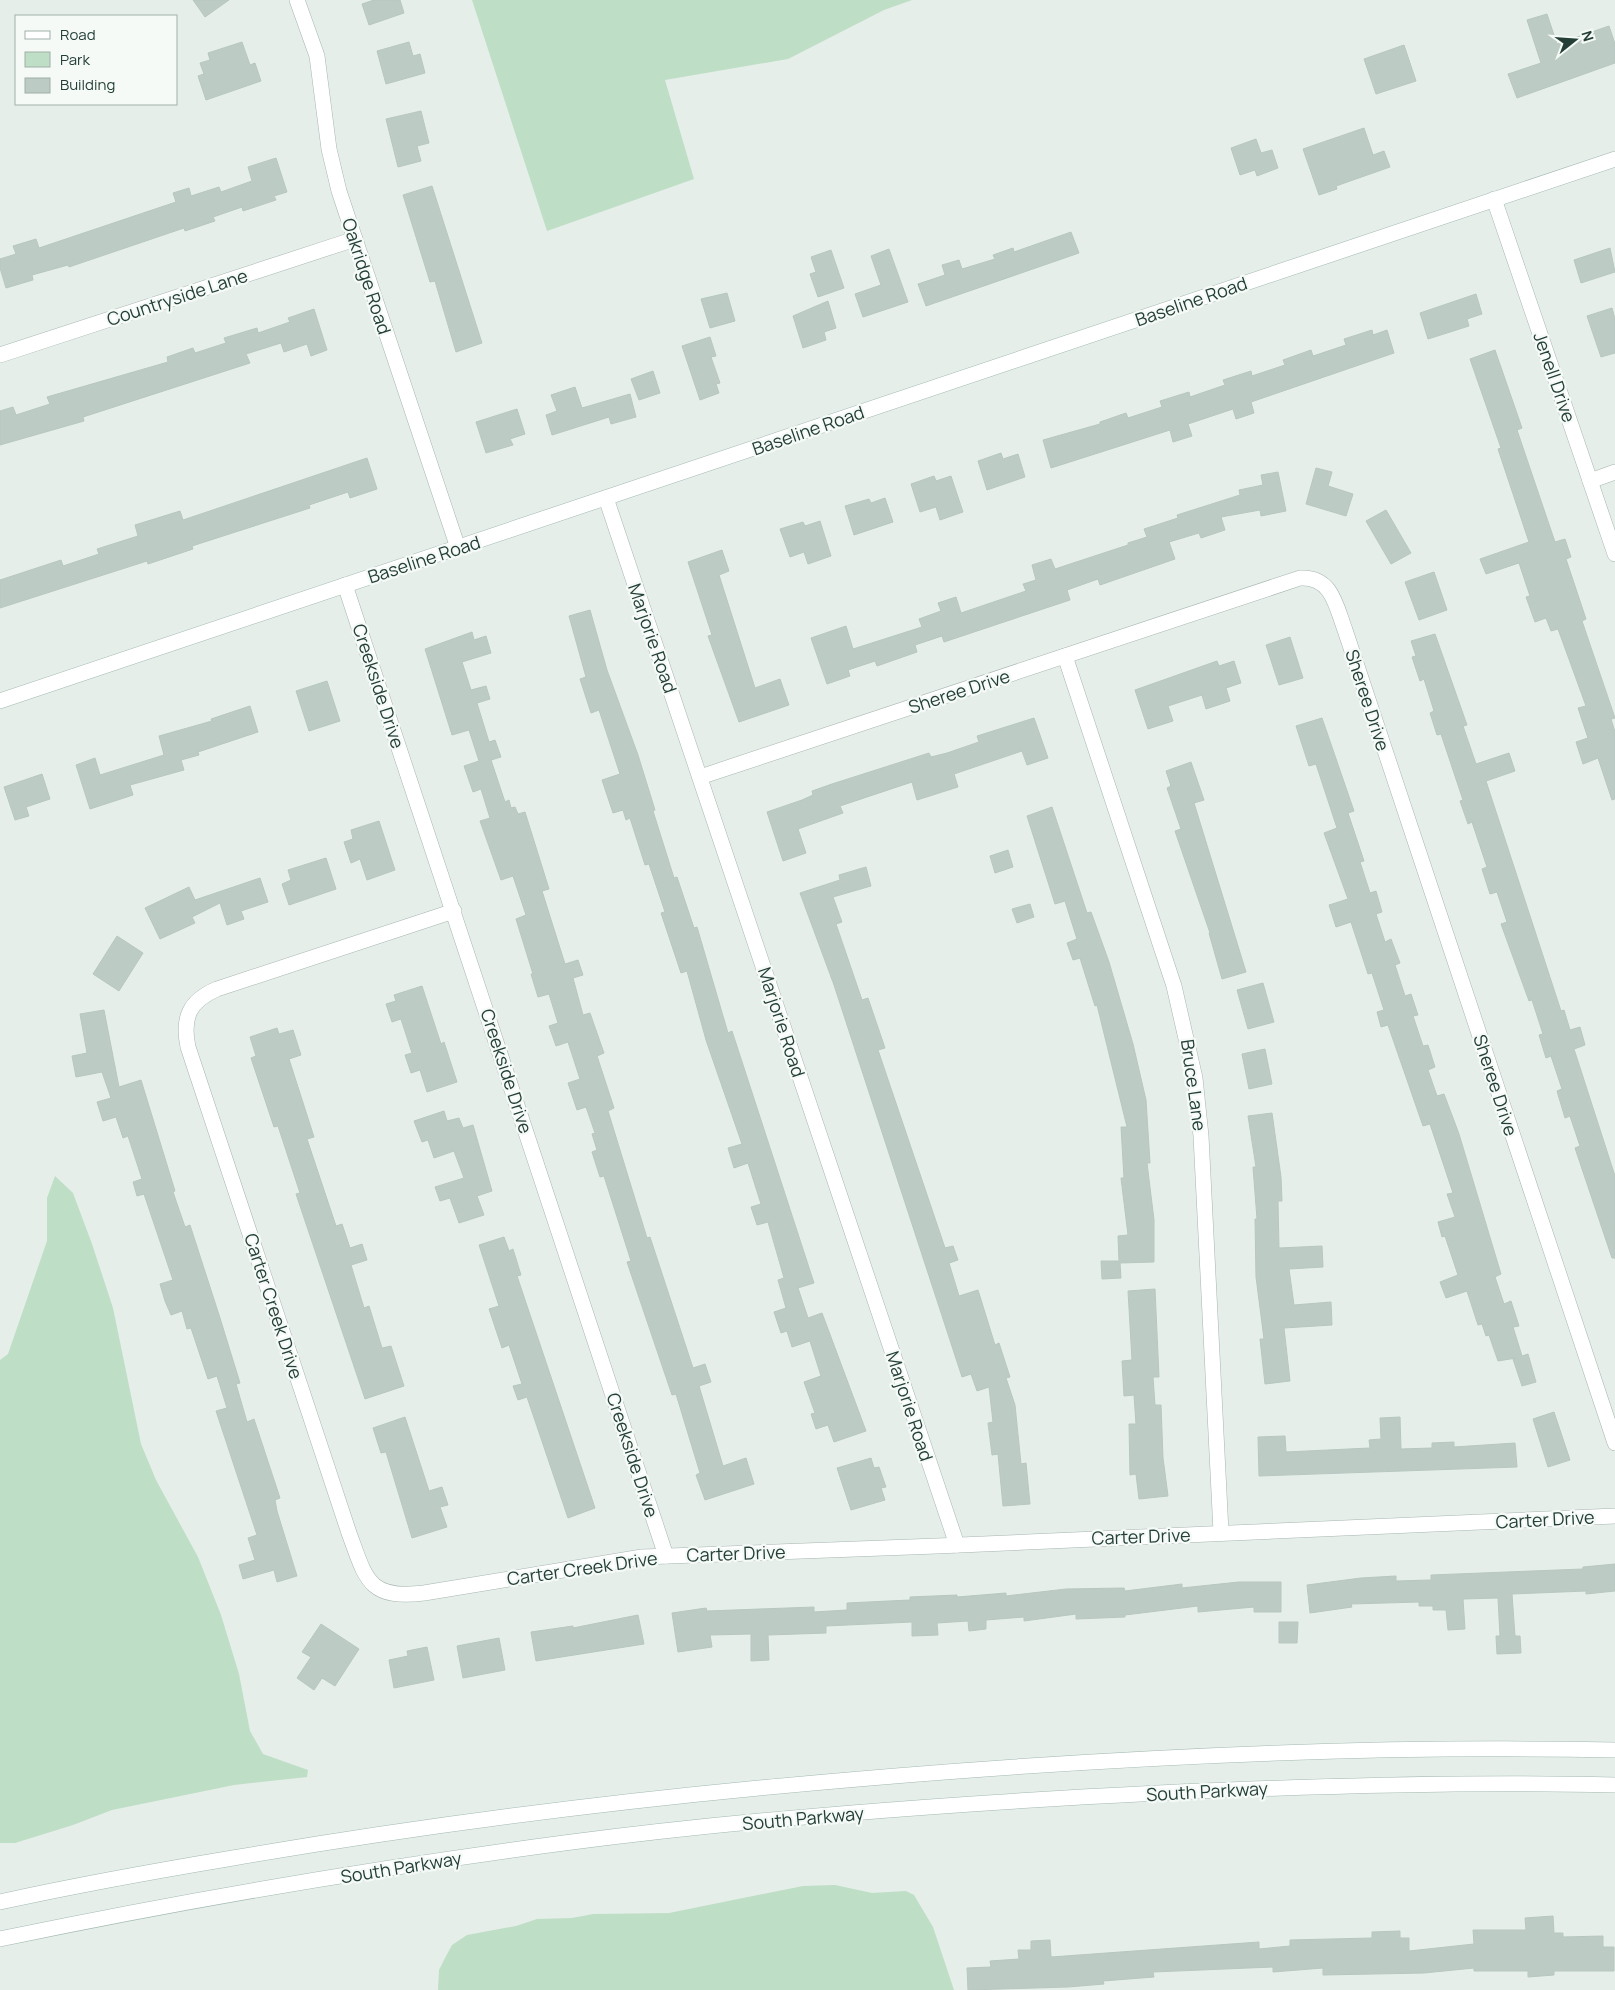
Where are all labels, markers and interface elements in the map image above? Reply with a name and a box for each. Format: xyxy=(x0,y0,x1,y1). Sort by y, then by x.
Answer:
legend xyxy=(15,15,178,105)
north arrow xyxy=(1550,15,1600,65)
text: Road xyxy=(60,24,96,45)
text: N xyxy=(1577,28,1598,44)
text: Park xyxy=(60,49,90,70)
text: Building xyxy=(60,74,115,95)
street label: Oakridge Road xyxy=(337,215,397,337)
street label: Countryside Lane xyxy=(104,263,250,331)
street label: Baseline Road xyxy=(1132,271,1250,331)
street label: Jenell Drive xyxy=(1528,329,1582,425)
street label: Baseline Road xyxy=(749,400,867,460)
street label: Baseline Road xyxy=(365,530,483,588)
street label: Marjorie Road xyxy=(623,580,683,696)
street label: Creekside Drive xyxy=(348,621,410,751)
street label: Sheree Drive xyxy=(1340,646,1396,754)
street label: Sheree Drive xyxy=(905,663,1013,719)
street label: Marjorie Road xyxy=(753,964,811,1080)
street label: Creekside Drive xyxy=(476,1006,538,1136)
street label: Sheree Drive xyxy=(1468,1031,1524,1139)
street label: Bruce Lane xyxy=(1176,1038,1212,1132)
street label: Carter Creek Drive xyxy=(239,1230,309,1382)
street label: Marjorie Road xyxy=(881,1348,939,1464)
street label: Creekside Drive xyxy=(602,1390,664,1520)
street label: Carter Drive xyxy=(1495,1504,1595,1534)
street label: Carter Drive xyxy=(1091,1522,1191,1550)
street label: Carter Drive xyxy=(686,1539,786,1567)
street label: Carter Creek Drive xyxy=(505,1546,659,1590)
street label: South Parkway xyxy=(1145,1776,1269,1806)
street label: South Parkway xyxy=(741,1801,865,1835)
street label: South Parkway xyxy=(339,1846,464,1888)

